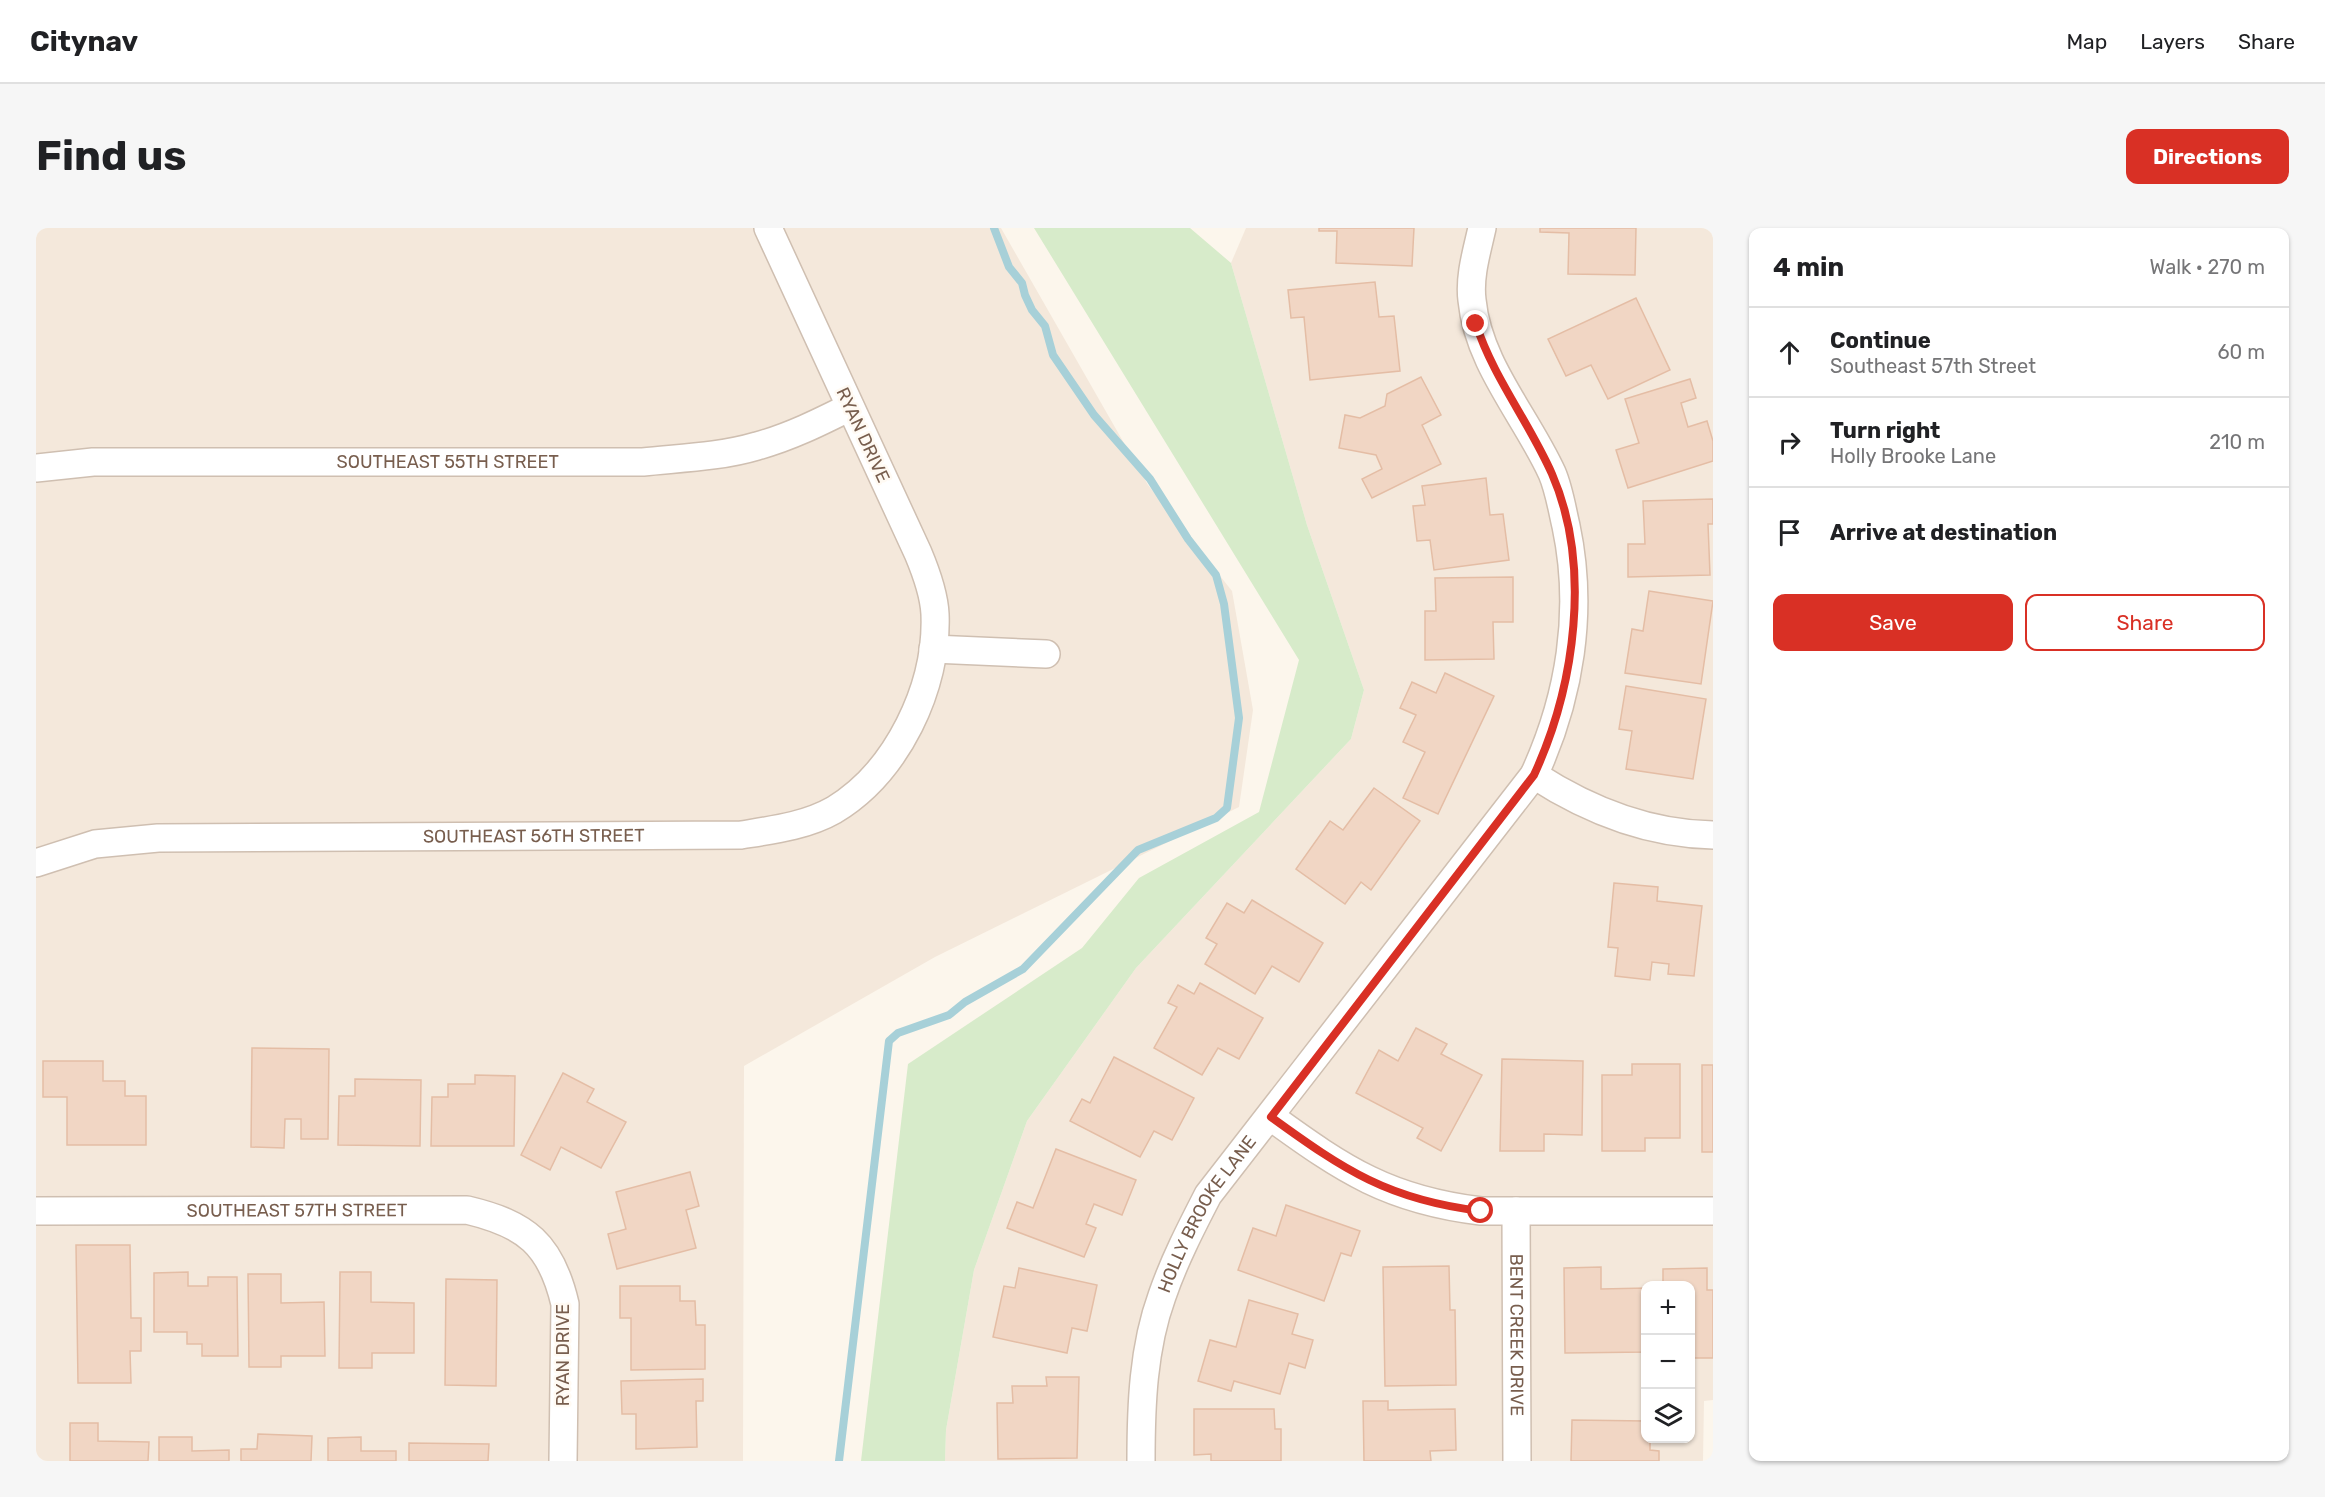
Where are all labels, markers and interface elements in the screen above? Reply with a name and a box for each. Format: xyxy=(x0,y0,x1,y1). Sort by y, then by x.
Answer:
text: Citynav xyxy=(30,25,138,58)
text: Map xyxy=(2066,29,2107,54)
text: Layers xyxy=(2140,29,2205,54)
text: Share xyxy=(2238,29,2295,54)
button: Directions xyxy=(2126,129,2289,184)
text: Find us xyxy=(36,131,187,181)
text: 4 min xyxy=(1773,252,1844,283)
text: Walk · 270 m xyxy=(2150,255,2265,279)
route end xyxy=(1462,310,1488,336)
text: Continue xyxy=(1830,327,1931,354)
icon: ahead xyxy=(1773,336,1806,369)
text: 60 m xyxy=(2218,340,2265,364)
text: Southeast 57th Street xyxy=(1830,354,2036,378)
street label: RYAN DRIVE xyxy=(831,384,895,486)
text: Turn right xyxy=(1830,417,1940,444)
icon: right xyxy=(1773,426,1806,459)
text: 210 m xyxy=(2209,430,2265,454)
text: Holly Brooke Lane xyxy=(1830,444,1996,468)
street label: SOUTHEAST 55TH STREET xyxy=(337,451,559,473)
icon: arrive xyxy=(1773,516,1806,549)
text: Arrive at destination xyxy=(1830,519,2057,546)
button: Save xyxy=(1773,594,2013,651)
button: Share xyxy=(2025,594,2265,651)
street label: SOUTHEAST 56TH STREET xyxy=(423,824,645,848)
street label: HOLLY BROOKE LANE xyxy=(1153,1131,1261,1296)
route start xyxy=(1467,1197,1493,1223)
street label: SOUTHEAST 57TH STREET xyxy=(187,1199,407,1222)
street label: BENT CREEK DRIVE xyxy=(1505,1254,1528,1416)
map controls xyxy=(1641,1281,1695,1443)
button: + xyxy=(1641,1281,1695,1335)
street label: RYAN DRIVE xyxy=(552,1304,574,1406)
button: − xyxy=(1641,1335,1695,1389)
button: layers xyxy=(1641,1389,1695,1443)

